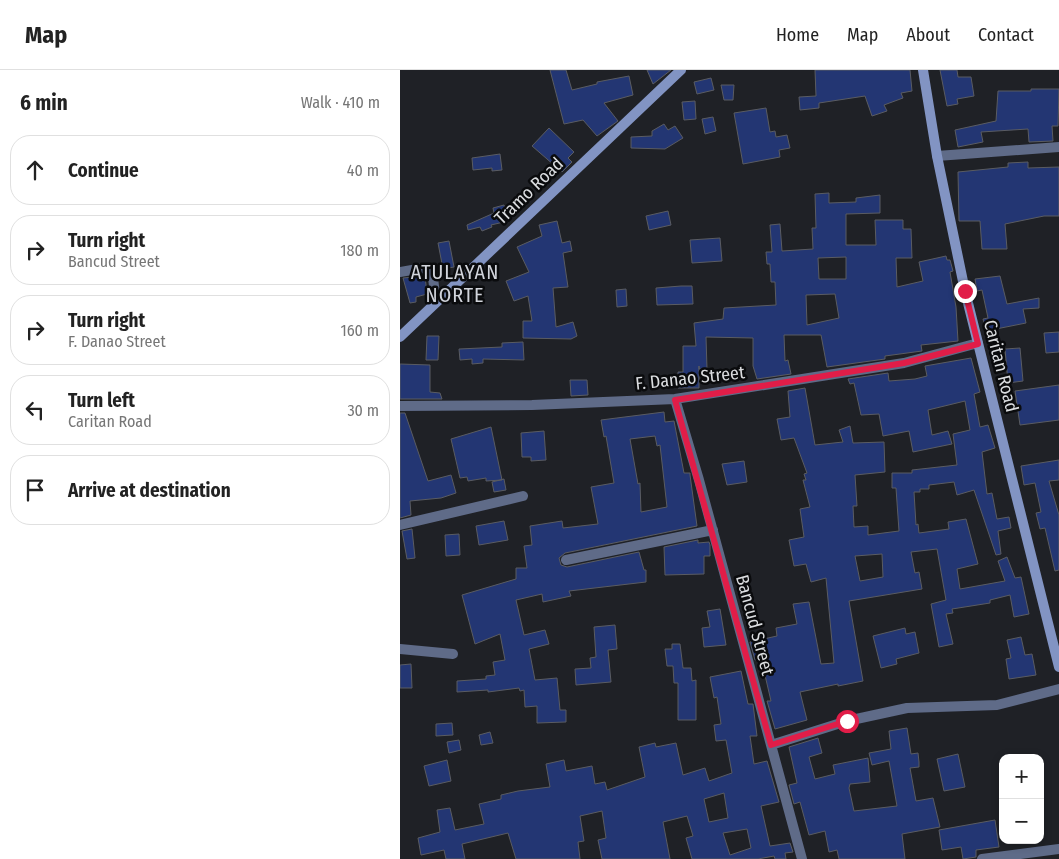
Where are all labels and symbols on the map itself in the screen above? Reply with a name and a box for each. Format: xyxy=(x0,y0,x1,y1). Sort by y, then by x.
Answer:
street label: Tramo Road xyxy=(490,153,568,229)
district label: ATULAYAN NORTE xyxy=(411,260,499,307)
route end xyxy=(954,280,977,303)
street label: Caritan Road xyxy=(979,318,1023,414)
street label: F. Danao Street xyxy=(634,361,746,395)
street label: Bancud Street xyxy=(731,572,779,678)
route start xyxy=(836,710,859,733)

